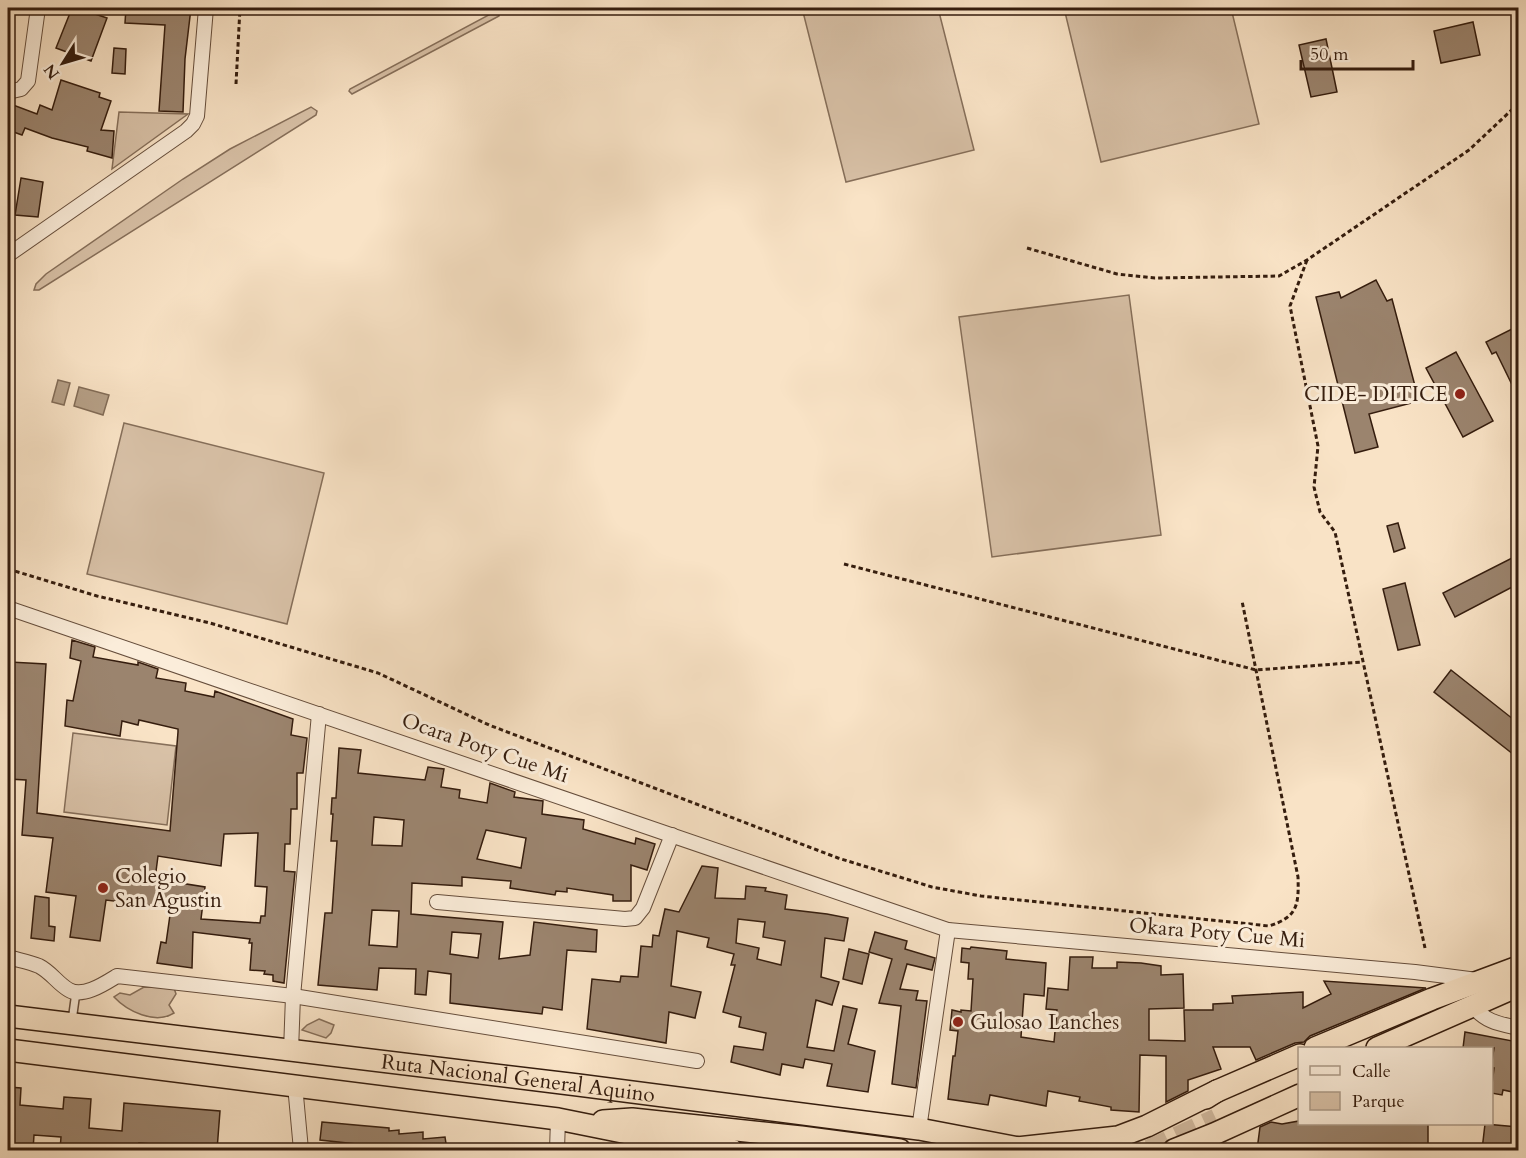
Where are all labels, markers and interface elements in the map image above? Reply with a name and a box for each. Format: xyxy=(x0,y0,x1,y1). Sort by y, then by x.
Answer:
north arrow xyxy=(33,33,93,93)
scale bar xyxy=(1301,33,1414,71)
text: 50 m xyxy=(1310,42,1349,67)
text: N xyxy=(39,59,65,84)
place label: CIDE- DITICE xyxy=(1304,380,1448,409)
marker: CIDE- DITICE xyxy=(1453,387,1467,401)
street label: Ocara Poty Cue Mi xyxy=(398,706,572,790)
place label: Colegio San Agustin xyxy=(115,862,222,915)
marker: Colegio San Agustin xyxy=(96,881,110,895)
street label: Okara Poty Cue Mi xyxy=(1128,911,1306,955)
place label: Gulosao Lanches xyxy=(970,1008,1119,1037)
marker: Gulosao Lanches xyxy=(951,1015,965,1029)
street label: Ruta Nacional General Aquino xyxy=(380,1047,657,1109)
legend xyxy=(1298,1047,1493,1125)
text: Calle xyxy=(1352,1059,1391,1084)
text: Parque xyxy=(1352,1089,1405,1114)

